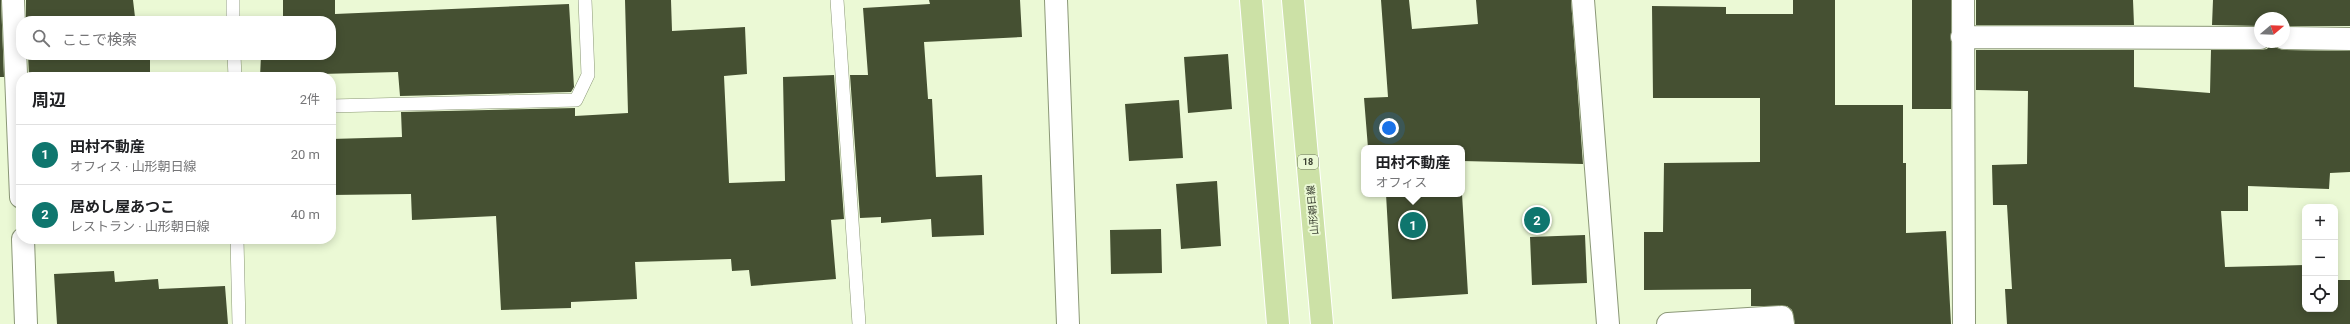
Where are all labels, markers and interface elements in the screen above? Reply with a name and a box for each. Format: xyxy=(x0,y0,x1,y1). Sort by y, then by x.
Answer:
north arrow xyxy=(2254,12,2290,48)
search box xyxy=(16,16,336,60)
icon: search xyxy=(30,27,52,49)
text: ここで検索 xyxy=(62,31,137,49)
text: 周辺 xyxy=(32,90,66,110)
text: 2件 xyxy=(300,92,320,107)
your location xyxy=(1379,118,1399,138)
text: 田村不動産 xyxy=(70,138,145,156)
popup xyxy=(1361,145,1465,197)
text: 1 xyxy=(41,147,49,162)
text: 20 m xyxy=(291,147,320,162)
text: 田村不動産 xyxy=(1375,154,1451,172)
road number: 18 xyxy=(1298,155,1318,169)
text: オフィス · 山形朝日線 xyxy=(70,159,197,174)
text: オフィス xyxy=(1375,175,1427,190)
street label: 山形朝日線 xyxy=(1305,185,1320,235)
text: 居めし屋あつこ xyxy=(70,198,175,216)
map controls xyxy=(2302,204,2338,312)
button: + xyxy=(2302,204,2338,240)
pin: 2 xyxy=(1524,205,1550,235)
text: 2 xyxy=(41,207,49,222)
text: 40 m xyxy=(291,207,320,222)
pin: 1 xyxy=(1400,210,1426,240)
text: レストラン · 山形朝日線 xyxy=(70,219,210,234)
button: − xyxy=(2302,240,2338,276)
button: locate xyxy=(2302,276,2338,312)

